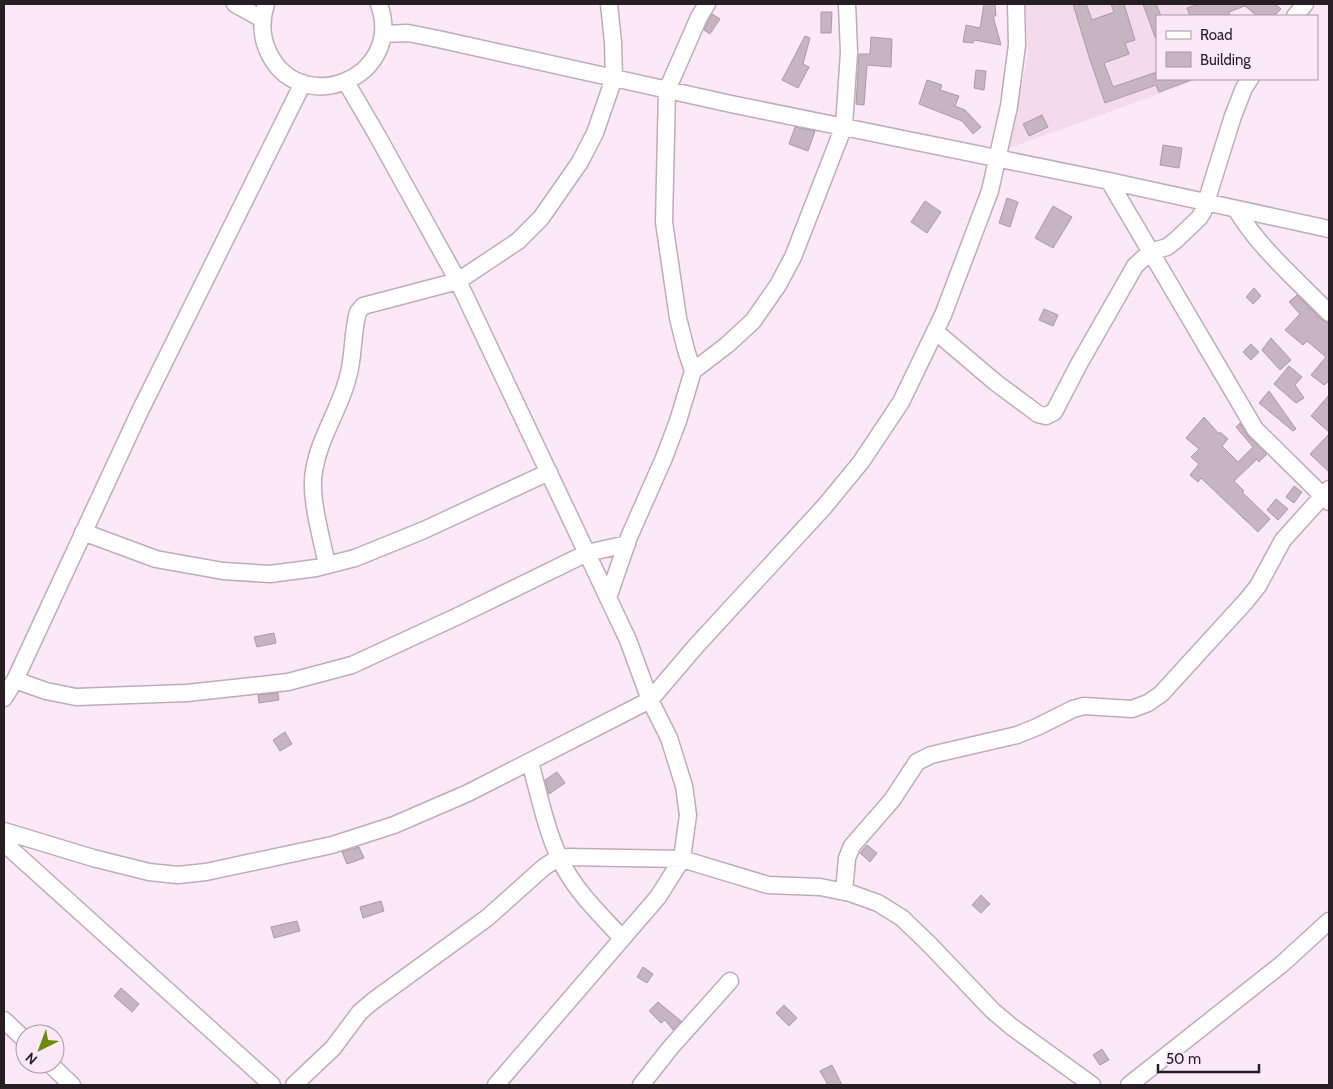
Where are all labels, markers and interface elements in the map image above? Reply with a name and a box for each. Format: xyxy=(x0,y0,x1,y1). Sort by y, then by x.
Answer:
legend xyxy=(1156,15,1318,80)
text: Road xyxy=(1200,26,1233,44)
text: Building xyxy=(1200,51,1251,69)
north arrow xyxy=(15,1024,65,1074)
scale bar xyxy=(1158,1042,1259,1074)
text: N xyxy=(22,1049,41,1069)
text: 50 m xyxy=(1166,1050,1201,1068)

